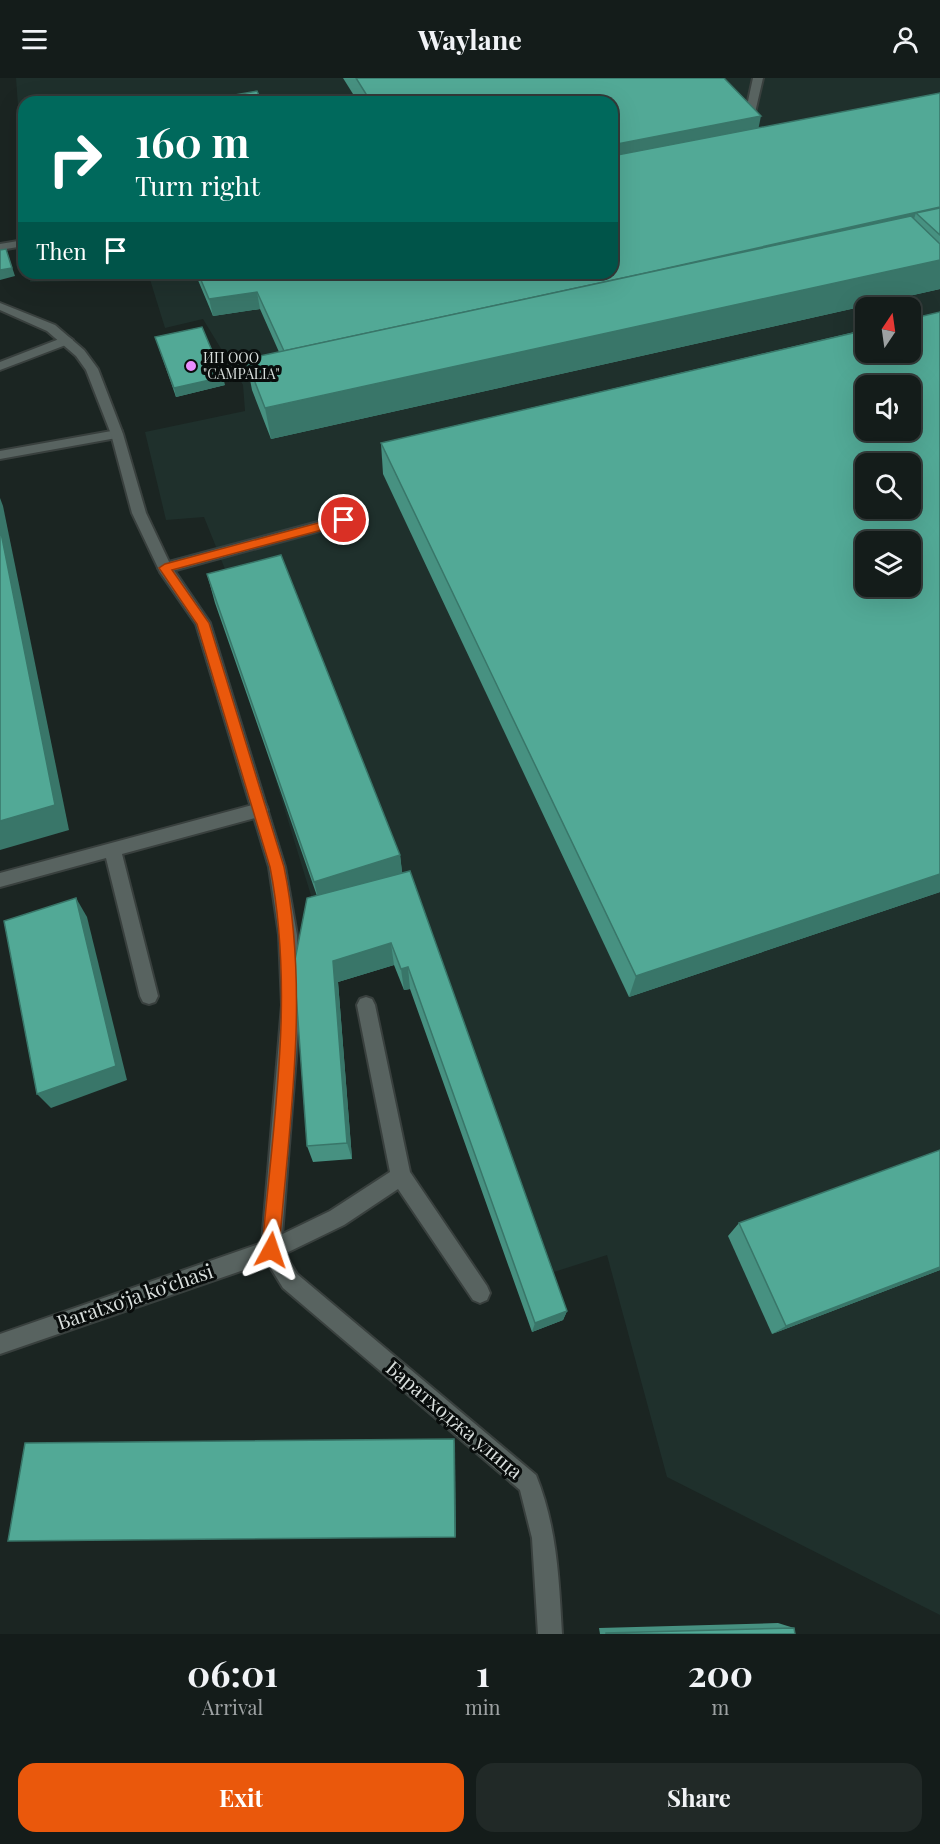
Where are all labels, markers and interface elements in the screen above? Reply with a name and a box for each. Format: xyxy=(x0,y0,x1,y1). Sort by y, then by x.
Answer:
text: Waylane xyxy=(418,21,522,57)
icon: menu xyxy=(18,23,51,56)
icon: person xyxy=(889,23,922,56)
text: 160 m xyxy=(135,113,250,169)
icon: right xyxy=(36,120,114,198)
text: Turn right xyxy=(135,167,260,203)
icon: arrive xyxy=(99,234,132,267)
text: Then xyxy=(36,236,87,266)
north arrow xyxy=(855,297,921,363)
map controls xyxy=(855,297,921,597)
place label: ИП ООО "CAMPALIA" xyxy=(203,348,280,383)
marker: ИП ООО "CAMPALIA" xyxy=(184,359,198,373)
button: sound xyxy=(855,375,921,441)
button: search xyxy=(855,453,921,519)
pin xyxy=(318,494,369,545)
icon: arrive xyxy=(327,503,360,536)
button: layers xyxy=(855,531,921,597)
position arrow xyxy=(239,1218,303,1282)
street label: Baratxoʻja koʻchasi xyxy=(53,1256,216,1335)
street label: Баратходжа улица xyxy=(381,1354,529,1484)
text: 06:01 xyxy=(187,1648,278,1696)
text: 1 xyxy=(476,1648,490,1696)
text: 200 xyxy=(688,1648,753,1696)
text: Arrival xyxy=(202,1693,263,1720)
text: min xyxy=(465,1693,501,1720)
text: m xyxy=(711,1693,729,1720)
button: Exit xyxy=(18,1763,464,1832)
button: Share xyxy=(476,1763,922,1832)

